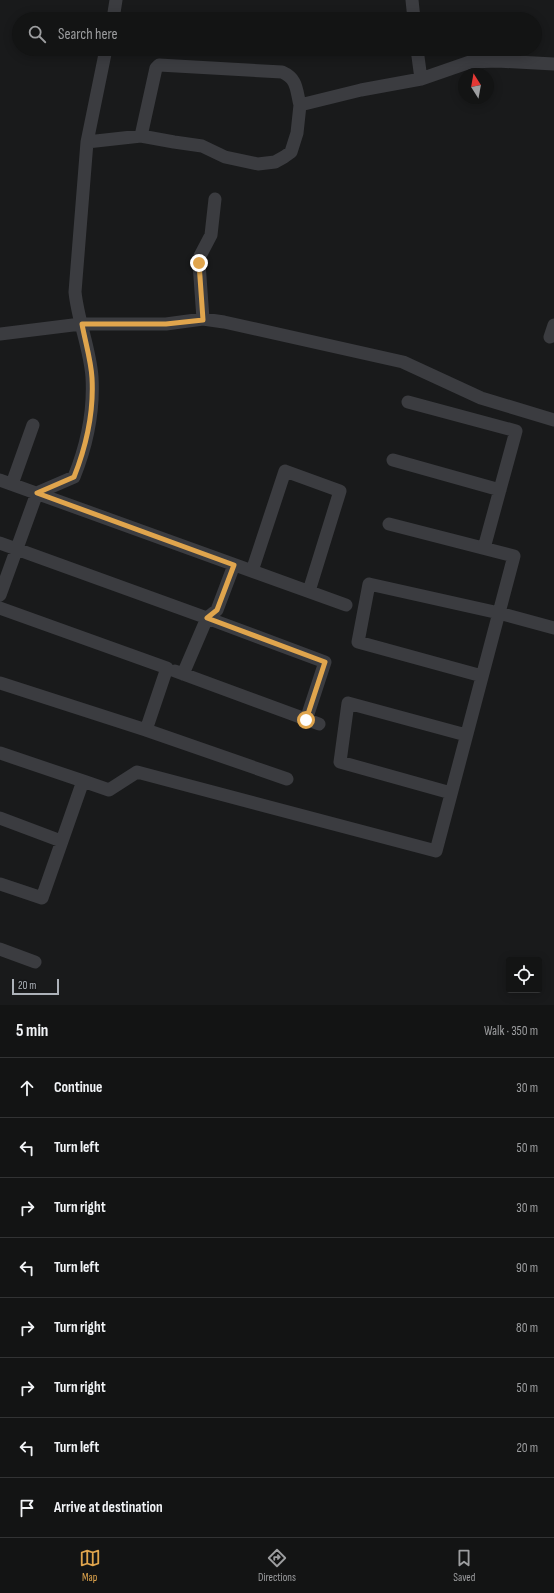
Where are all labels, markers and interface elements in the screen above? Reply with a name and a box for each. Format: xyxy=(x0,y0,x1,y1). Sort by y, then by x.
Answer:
search box xyxy=(12,12,542,56)
icon: search xyxy=(26,23,48,45)
text: Search here xyxy=(58,25,118,44)
north arrow xyxy=(458,68,494,104)
route end xyxy=(190,254,208,272)
route start xyxy=(297,711,315,729)
map controls xyxy=(506,957,542,993)
button: locate xyxy=(506,957,542,993)
scale bar xyxy=(12,977,59,996)
text: 20 m xyxy=(18,979,36,992)
text: 5 min xyxy=(16,1021,48,1041)
text: Walk · 350 m xyxy=(484,1023,538,1039)
icon: ahead xyxy=(16,1077,38,1099)
text: Continue xyxy=(54,1078,103,1097)
text: 30 m xyxy=(516,1080,538,1096)
icon: left xyxy=(16,1137,38,1159)
text: Turn left xyxy=(54,1138,99,1157)
text: 50 m xyxy=(517,1140,538,1156)
icon: right xyxy=(16,1197,38,1219)
text: Turn right xyxy=(54,1198,106,1217)
text: 30 m xyxy=(516,1200,538,1216)
icon: left xyxy=(16,1257,38,1279)
text: Turn left xyxy=(54,1258,99,1277)
text: 90 m xyxy=(516,1260,538,1276)
icon: right xyxy=(16,1317,38,1339)
text: Turn right xyxy=(54,1318,106,1337)
text: 80 m xyxy=(516,1320,538,1336)
icon: right xyxy=(16,1377,38,1399)
text: Turn right xyxy=(54,1378,106,1397)
text: 50 m xyxy=(517,1380,538,1396)
icon: left xyxy=(16,1437,38,1459)
text: Turn left xyxy=(54,1438,99,1457)
text: 20 m xyxy=(516,1440,538,1456)
icon: arrive xyxy=(16,1497,38,1519)
text: Arrive at destination xyxy=(54,1498,163,1517)
tab: Map xyxy=(79,1547,101,1584)
tab: Directions xyxy=(258,1547,296,1584)
tab: Saved xyxy=(453,1547,475,1584)

